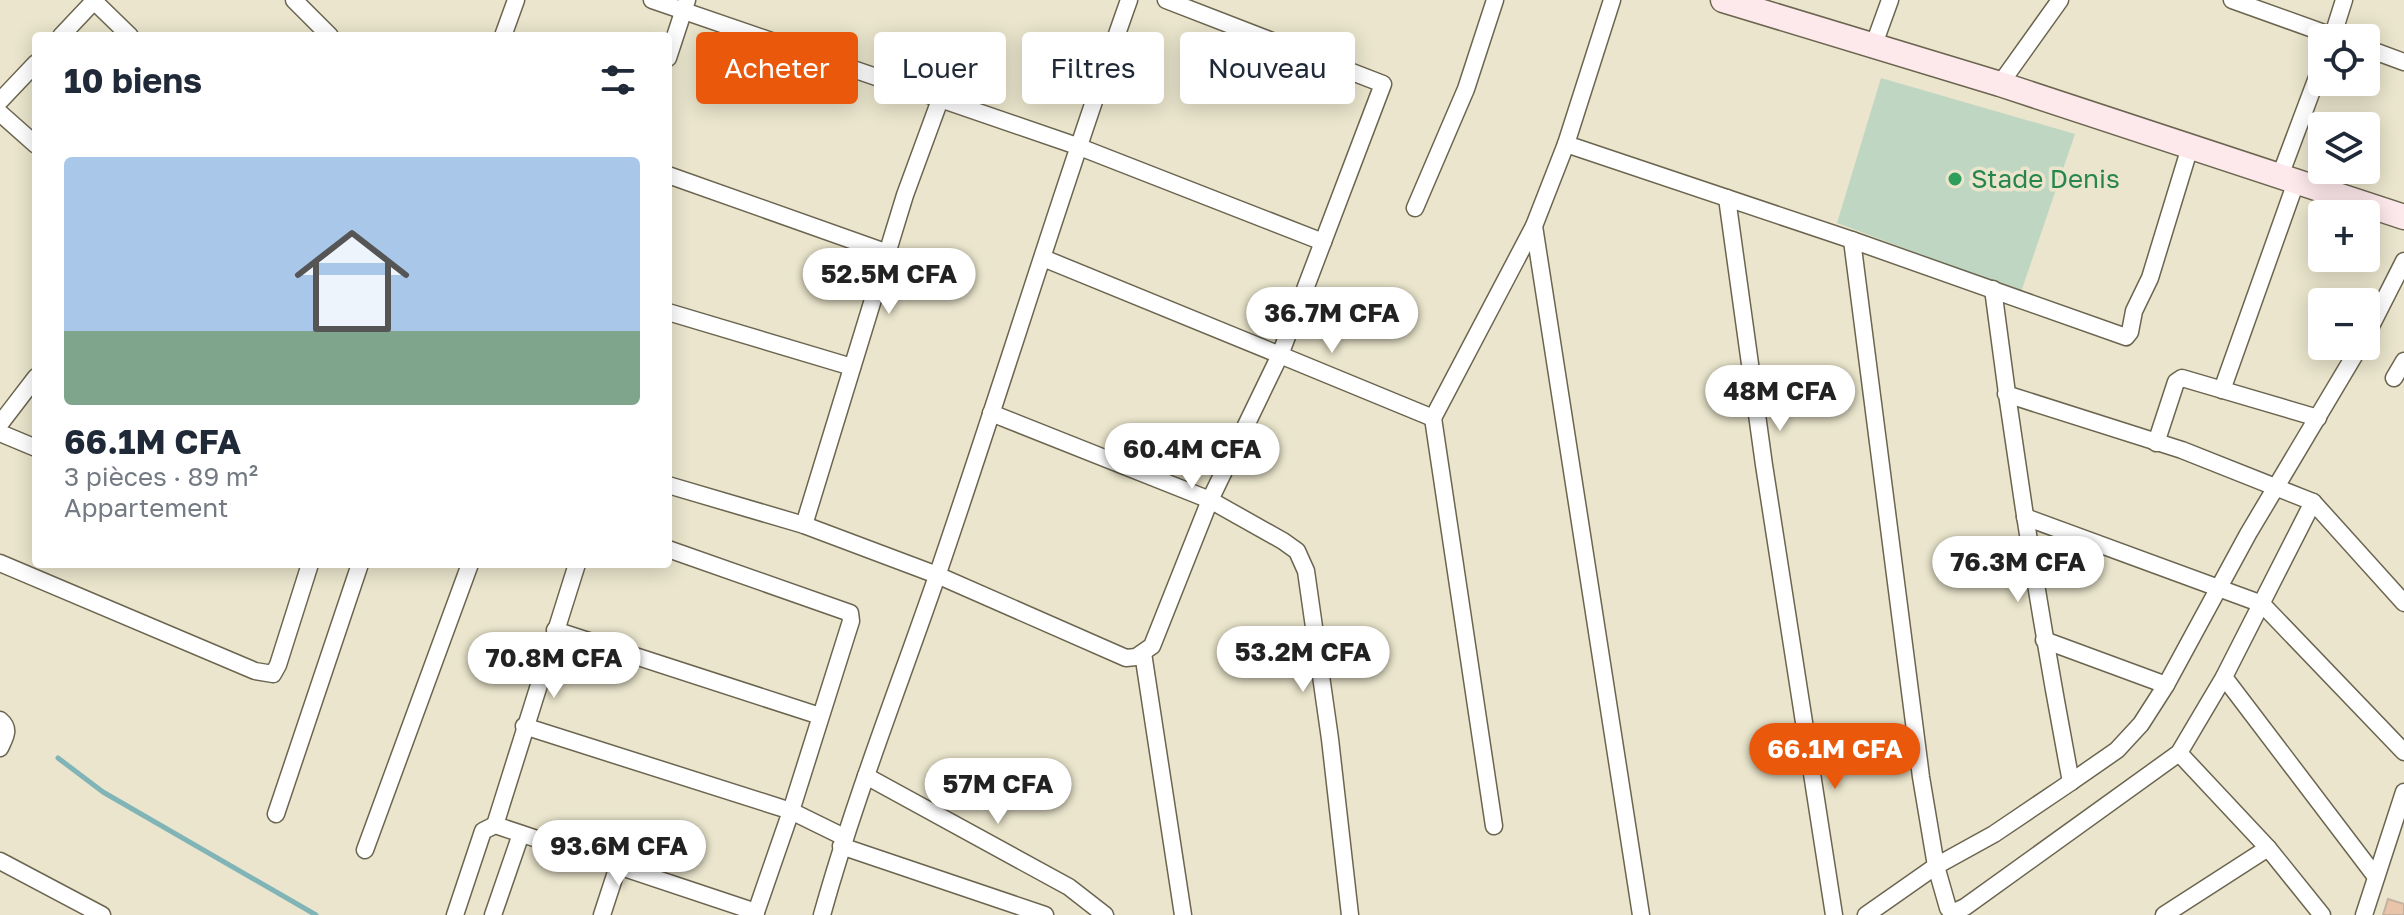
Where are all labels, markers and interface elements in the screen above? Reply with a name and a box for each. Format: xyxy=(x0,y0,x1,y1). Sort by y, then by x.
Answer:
map controls xyxy=(2308,24,2380,360)
button: locate xyxy=(2308,24,2380,96)
chip: Acheter xyxy=(696,32,858,104)
chip: Louer xyxy=(874,32,1006,104)
chip: Filtres xyxy=(1022,32,1164,104)
chip: Nouveau xyxy=(1180,32,1355,104)
icon: filters xyxy=(596,58,640,102)
text: 10 biens xyxy=(64,60,202,100)
button: layers xyxy=(2308,112,2380,184)
place label: Stade Denis xyxy=(1971,163,2120,194)
marker: Stade Denis xyxy=(1946,170,1964,188)
button: + xyxy=(2308,200,2380,272)
icon: home xyxy=(280,209,424,353)
pin: 52.5M CFA xyxy=(797,248,981,316)
text: 52.5M CFA xyxy=(821,258,957,289)
pin: 36.7M CFA xyxy=(1240,287,1424,355)
button: − xyxy=(2308,288,2380,360)
text: 36.7M CFA xyxy=(1264,297,1400,328)
pin: 48M CFA xyxy=(1706,365,1854,433)
text: 48M CFA xyxy=(1723,375,1837,406)
text: 66.1M CFA xyxy=(64,421,241,461)
pin: 60.4M CFA xyxy=(1100,423,1284,491)
text: 60.4M CFA xyxy=(1123,433,1261,464)
text: 3 pièces · 89 m² xyxy=(64,461,258,492)
text: Appartement xyxy=(64,492,228,523)
pin: 76.3M CFA xyxy=(1926,536,2110,604)
text: 76.3M CFA xyxy=(1950,546,2086,577)
pin: 53.2M CFA xyxy=(1211,626,1395,694)
pin: 70.8M CFA xyxy=(462,632,646,700)
text: 53.2M CFA xyxy=(1235,636,1371,667)
text: 70.8M CFA xyxy=(486,642,622,673)
pin: 66.1M CFA xyxy=(1743,723,1927,791)
text: 66.1M CFA xyxy=(1767,733,1903,764)
pin: 57M CFA xyxy=(924,758,1072,826)
text: 57M CFA xyxy=(943,768,1053,799)
pin: 93.6M CFA xyxy=(527,820,711,888)
text: 93.6M CFA xyxy=(550,830,688,861)

